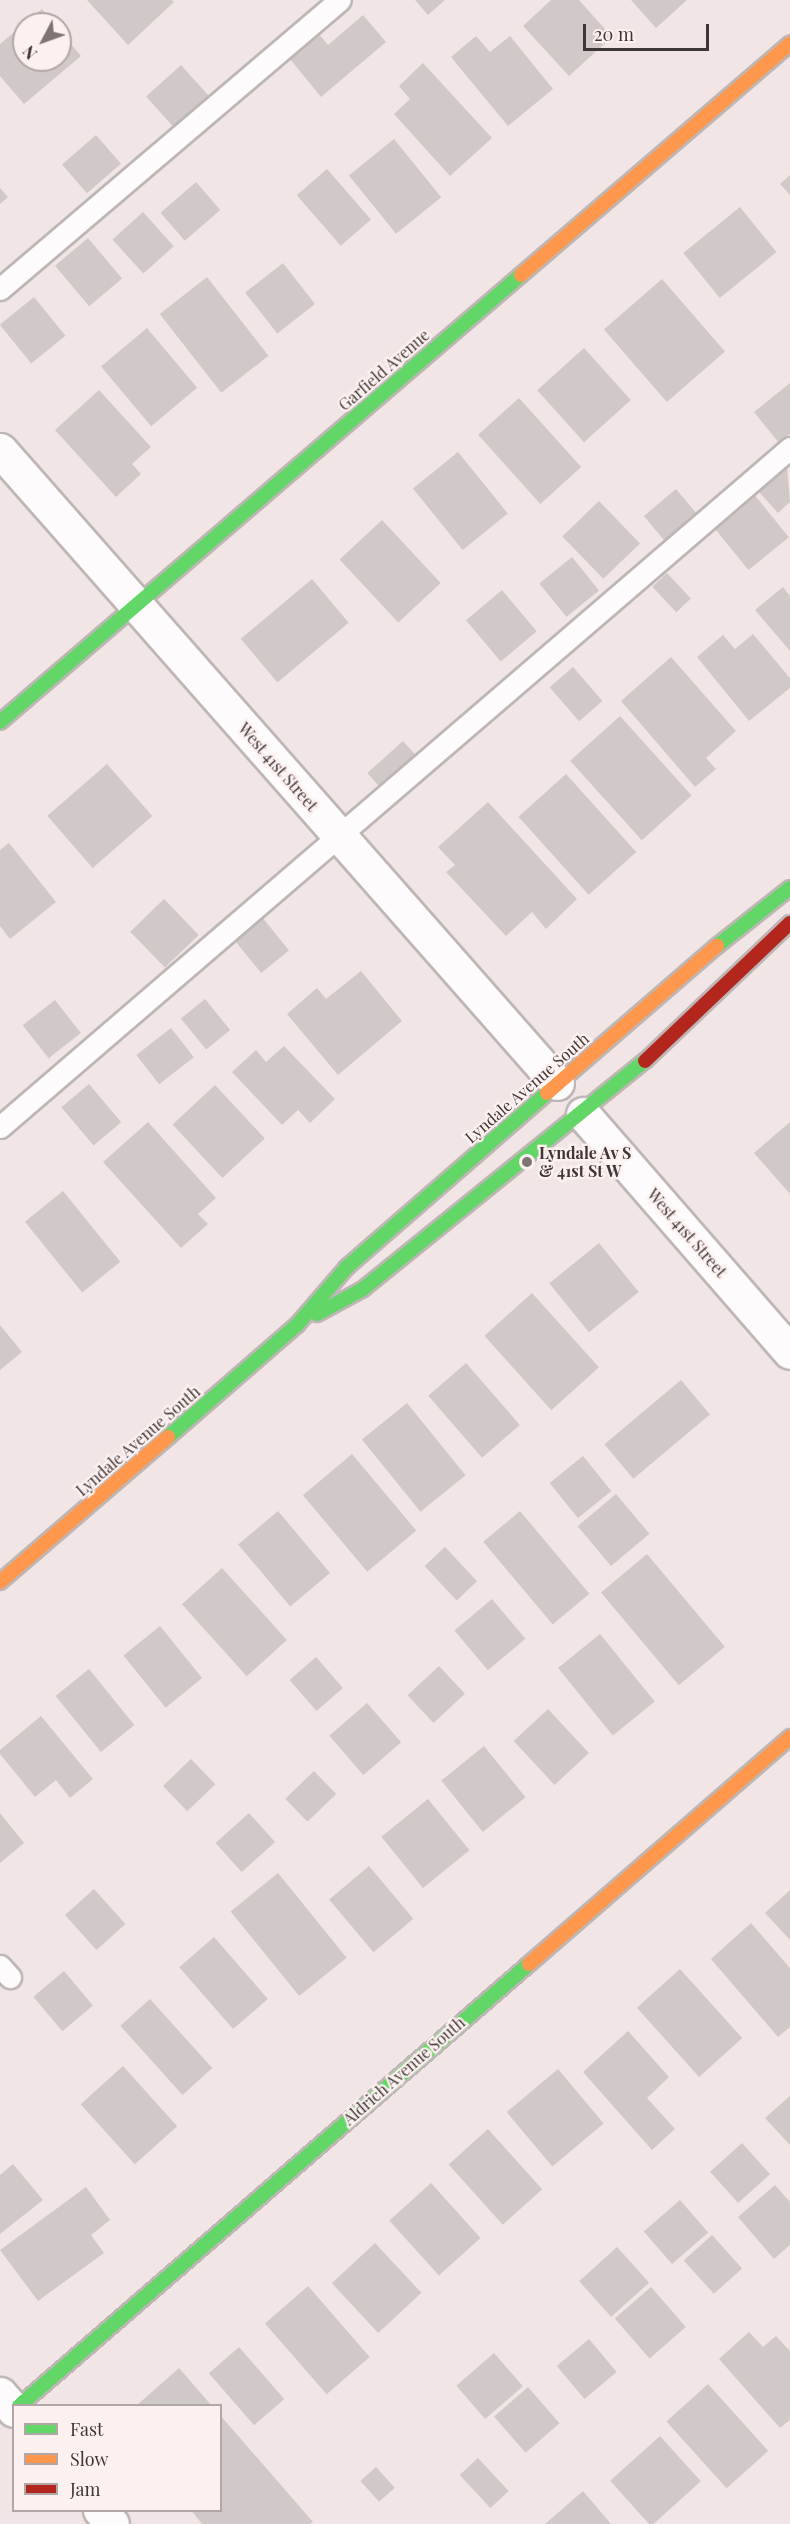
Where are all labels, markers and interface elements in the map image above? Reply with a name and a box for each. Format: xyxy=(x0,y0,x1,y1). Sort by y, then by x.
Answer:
north arrow xyxy=(12,12,72,72)
scale bar xyxy=(586,12,712,50)
text: 20 m xyxy=(594,22,634,46)
text: N xyxy=(18,42,41,64)
street label: Garfield Avenue xyxy=(334,325,434,415)
street label: West 41st Street xyxy=(234,718,322,816)
street label: Lyndale Avenue South xyxy=(461,1029,593,1147)
place label: Lyndale Av S & 41st St W xyxy=(539,1143,632,1181)
marker: Lyndale Av S & 41st St W xyxy=(520,1155,534,1169)
street label: West 41st Street xyxy=(643,1184,731,1282)
street label: Lyndale Avenue South xyxy=(72,1382,204,1500)
street label: Aldrich Avenue South xyxy=(339,2013,469,2129)
legend xyxy=(12,2404,222,2512)
text: Fast xyxy=(70,2417,103,2441)
text: Slow xyxy=(70,2447,108,2471)
text: Jam xyxy=(70,2477,100,2501)

